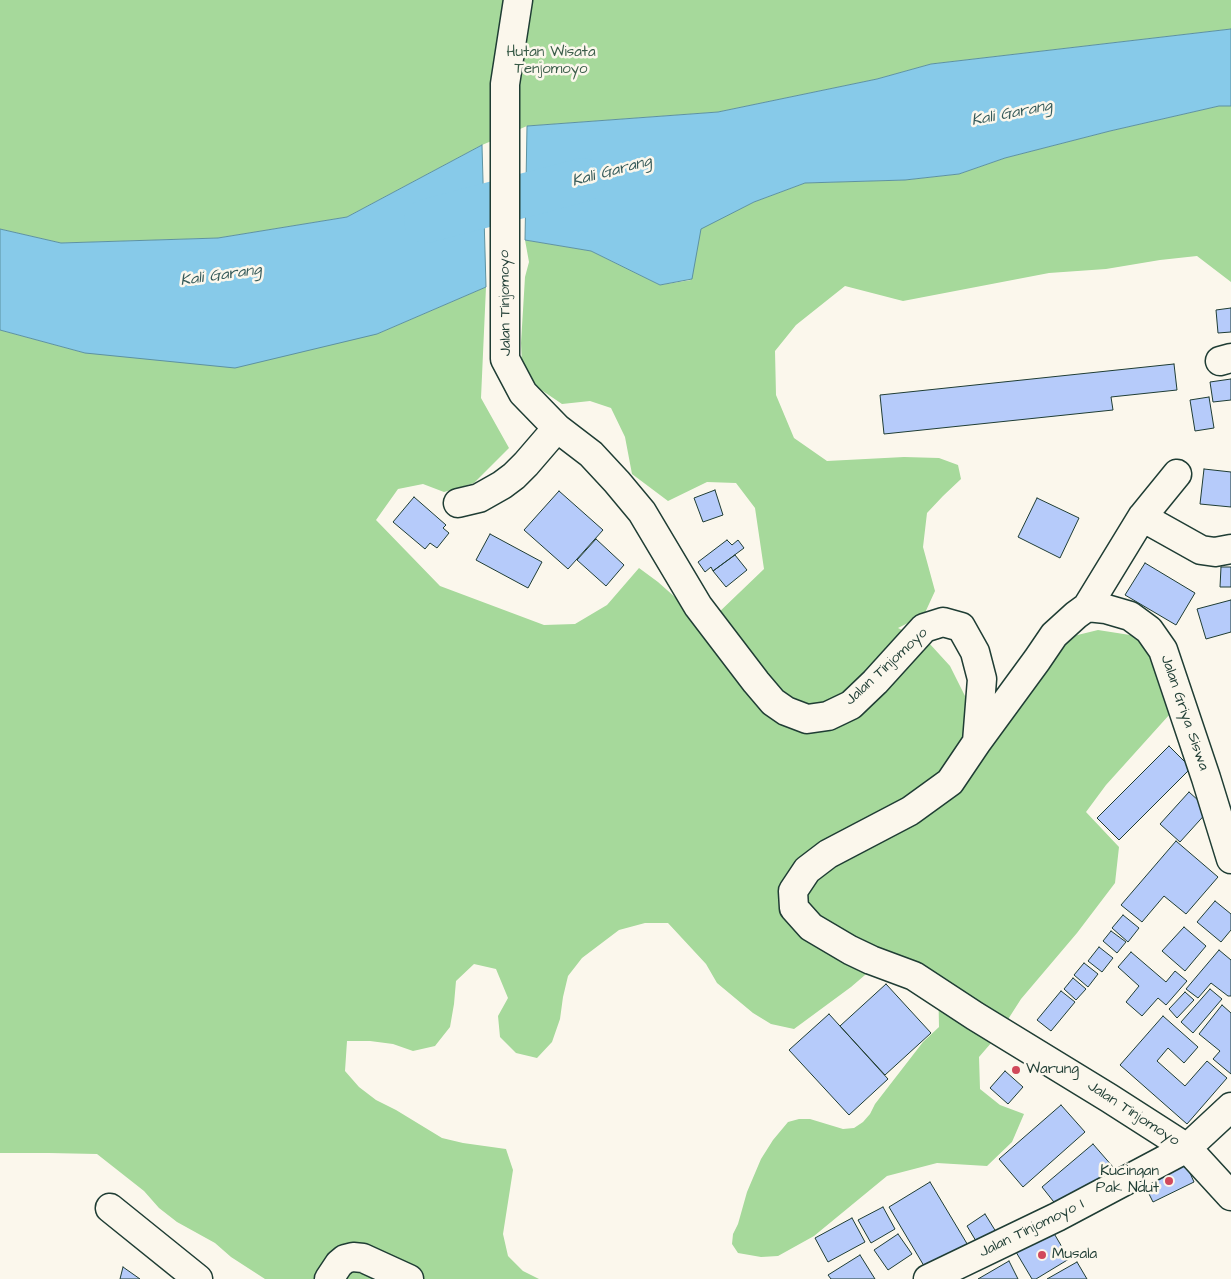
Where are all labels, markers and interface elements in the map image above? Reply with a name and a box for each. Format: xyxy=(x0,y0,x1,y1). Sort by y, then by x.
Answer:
park label: Hutan Wisata Tenjomoyo xyxy=(506,44,596,79)
water label: Kali Garang xyxy=(970,97,1054,131)
water label: Kali Garang xyxy=(570,152,654,192)
street label: Jalan Tinjomoyo xyxy=(496,250,516,356)
water label: Kali Garang xyxy=(179,261,263,291)
street label: Jalan Tinjomoyo xyxy=(842,624,932,710)
street label: Jalan Griya Siswa xyxy=(1156,653,1212,773)
place label: Warung xyxy=(1026,1061,1079,1079)
marker: Warung xyxy=(1010,1064,1022,1076)
street label: Jalan Tinjomoyo xyxy=(1084,1078,1182,1150)
place label: Kucingan Pak Ndut xyxy=(1096,1163,1159,1198)
marker: Kucingan Pak Ndut xyxy=(1163,1175,1175,1187)
street label: Jalan Tinjomoyo I xyxy=(977,1196,1087,1262)
place label: Musala xyxy=(1052,1246,1097,1264)
marker: Musala xyxy=(1036,1249,1048,1261)

